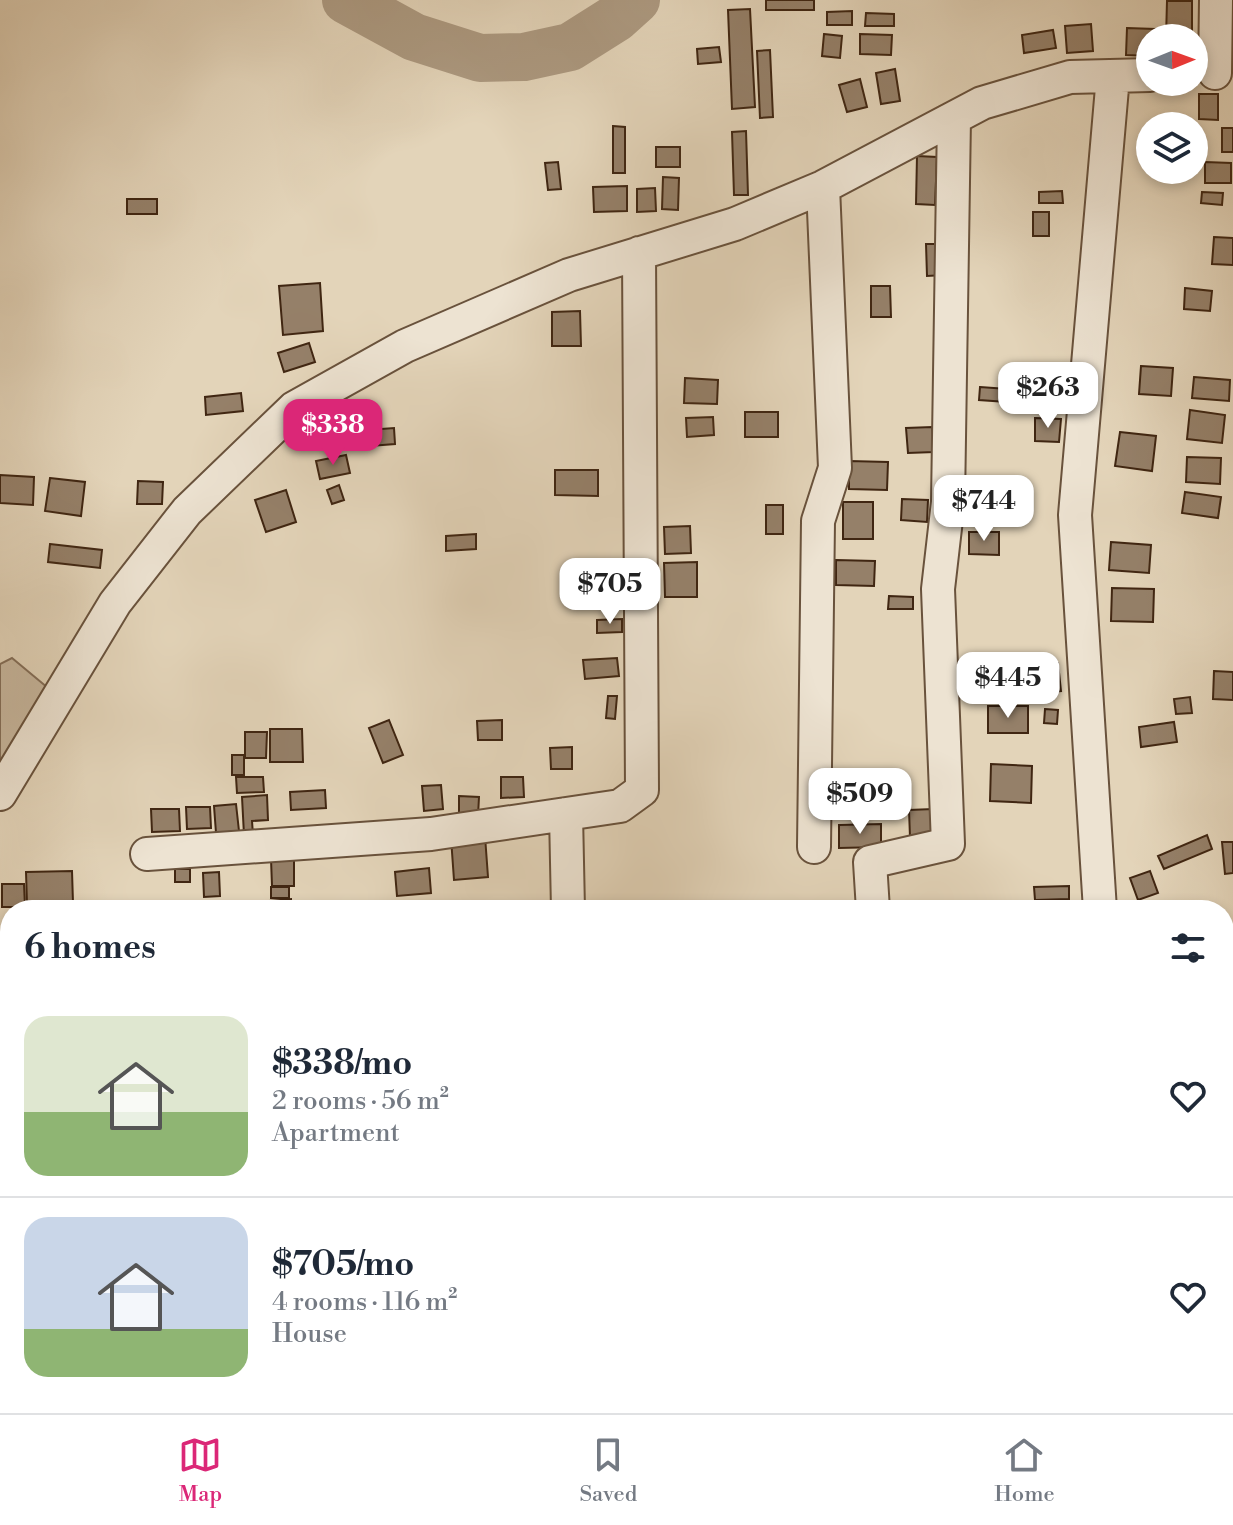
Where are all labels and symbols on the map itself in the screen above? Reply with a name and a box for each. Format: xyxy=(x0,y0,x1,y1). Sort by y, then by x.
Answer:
north arrow xyxy=(1136,24,1208,96)
pin: $263 xyxy=(1001,362,1095,430)
pin: $338 xyxy=(286,399,380,467)
pin: $744 xyxy=(937,475,1031,543)
pin: $705 xyxy=(563,558,657,626)
pin: $445 xyxy=(961,652,1055,720)
pin: $509 xyxy=(813,768,907,836)

